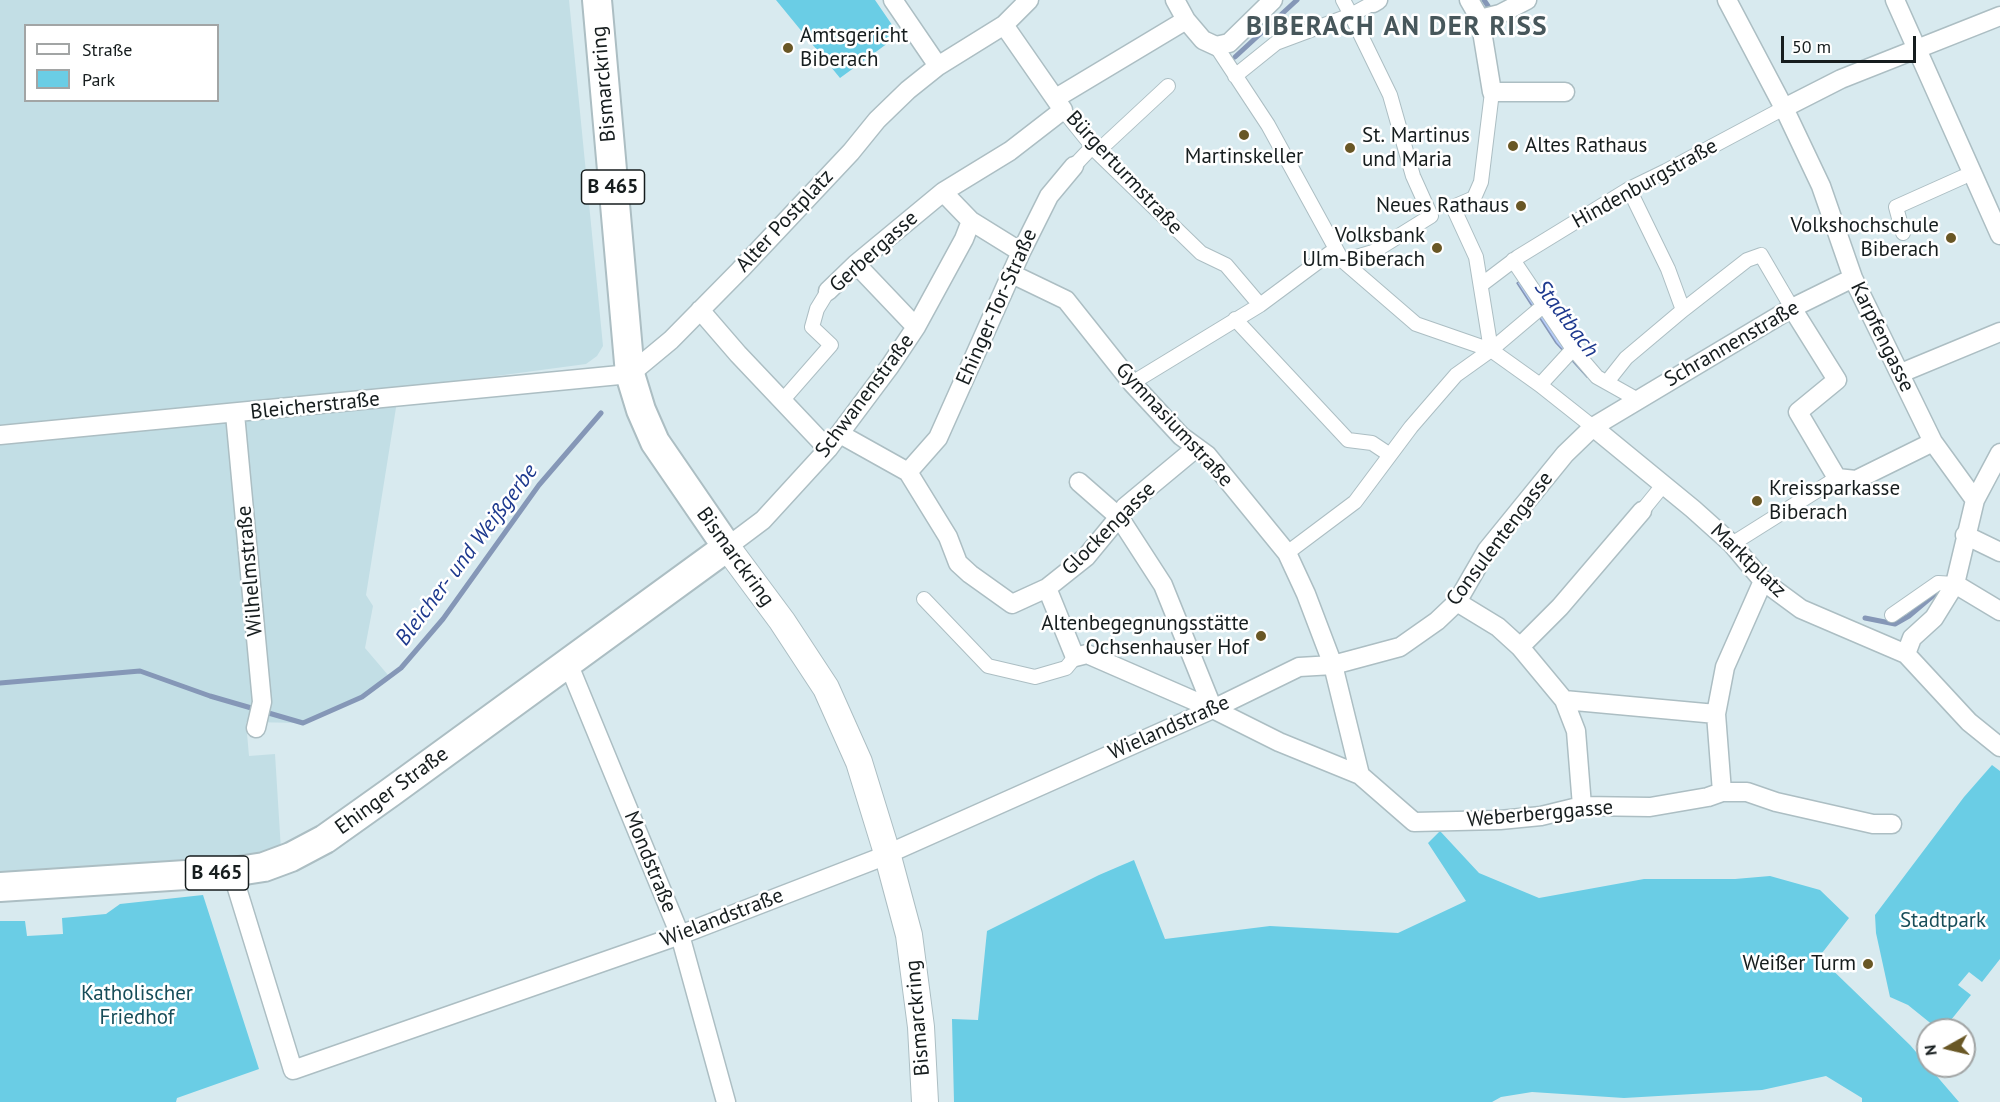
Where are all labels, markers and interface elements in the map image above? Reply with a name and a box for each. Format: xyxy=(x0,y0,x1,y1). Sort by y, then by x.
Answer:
district label: BIBERACH AN DER RISS xyxy=(1246,11,1548,43)
place label: Amtsgericht Biberach xyxy=(800,23,908,73)
legend xyxy=(24,24,219,102)
scale bar xyxy=(1784,24,1919,62)
street label: Bismarckring xyxy=(586,25,622,143)
text: 50 m xyxy=(1792,35,1831,58)
text: Straße xyxy=(82,38,133,61)
marker: Amtsgericht Biberach xyxy=(781,41,795,55)
text: Park xyxy=(82,68,115,91)
street label: Bürgerturmstraße xyxy=(1060,106,1188,240)
place label: St. Martinus und Maria xyxy=(1362,123,1470,173)
marker: Martinskeller xyxy=(1237,128,1251,142)
place label: Altes Rathaus xyxy=(1525,133,1647,159)
street label: Hindenburgstraße xyxy=(1568,134,1722,234)
marker: Altes Rathaus xyxy=(1506,139,1520,153)
marker: St. Martinus und Maria xyxy=(1343,141,1357,155)
place label: Martinskeller xyxy=(1185,144,1303,170)
street label: Alter Postplatz xyxy=(731,164,839,278)
road number: B 465 xyxy=(582,170,644,204)
place label: Neues Rathaus xyxy=(1376,193,1509,219)
marker: Neues Rathaus xyxy=(1514,199,1528,213)
street label: Gerbergasse xyxy=(825,206,923,298)
place label: Volkshochschule Biberach xyxy=(1790,213,1939,263)
place label: Volksbank Ulm-Biberach xyxy=(1302,223,1425,273)
street label: Ehinger-Tor-Straße xyxy=(951,225,1043,389)
marker: Volkshochschule Biberach xyxy=(1944,231,1958,245)
marker: Volksbank Ulm-Biberach xyxy=(1430,241,1444,255)
water label: Stadtbach xyxy=(1528,275,1604,363)
street label: Karpfengasse xyxy=(1844,278,1920,396)
street label: Schrannenstraße xyxy=(1660,295,1804,393)
street label: Schwanenstraße xyxy=(810,329,920,463)
street label: Gymnasiumstraße xyxy=(1110,358,1238,492)
street label: Bleicherstraße xyxy=(249,387,381,425)
water label: Bleicher- und Weißgerbe xyxy=(390,459,544,651)
street label: Consulentengasse xyxy=(1441,467,1559,611)
place label: Kreissparkasse Biberach xyxy=(1769,476,1900,526)
street label: Glockengasse xyxy=(1057,477,1161,581)
marker: Kreissparkasse Biberach xyxy=(1750,494,1764,508)
street label: Bismarckring xyxy=(691,503,779,611)
street label: Wilhelmstraße xyxy=(232,505,268,637)
street label: Marktplatz xyxy=(1705,519,1791,603)
place label: Altenbegegnungsstätte Ochsenhauser Hof xyxy=(1041,611,1249,661)
marker: Altenbegegnungsstätte Ochsenhauser Hof xyxy=(1254,629,1268,643)
street label: Wielandstraße xyxy=(1105,690,1233,766)
street label: Ehinger Straße xyxy=(331,742,453,840)
street label: Weberberggasse xyxy=(1466,795,1614,833)
street label: Mondstraße xyxy=(618,808,682,916)
road number: B 465 xyxy=(186,856,248,890)
street label: Wielandstraße xyxy=(657,883,787,953)
park label: Stadtpark xyxy=(1900,908,1986,934)
place label: Weißer Turm xyxy=(1742,951,1856,977)
marker: Weißer Turm xyxy=(1861,957,1875,971)
street label: Bismarckring xyxy=(900,959,936,1077)
park label: Katholischer Friedhof xyxy=(81,981,193,1031)
north arrow xyxy=(1916,1018,1976,1078)
text: N xyxy=(1920,1044,1941,1057)

